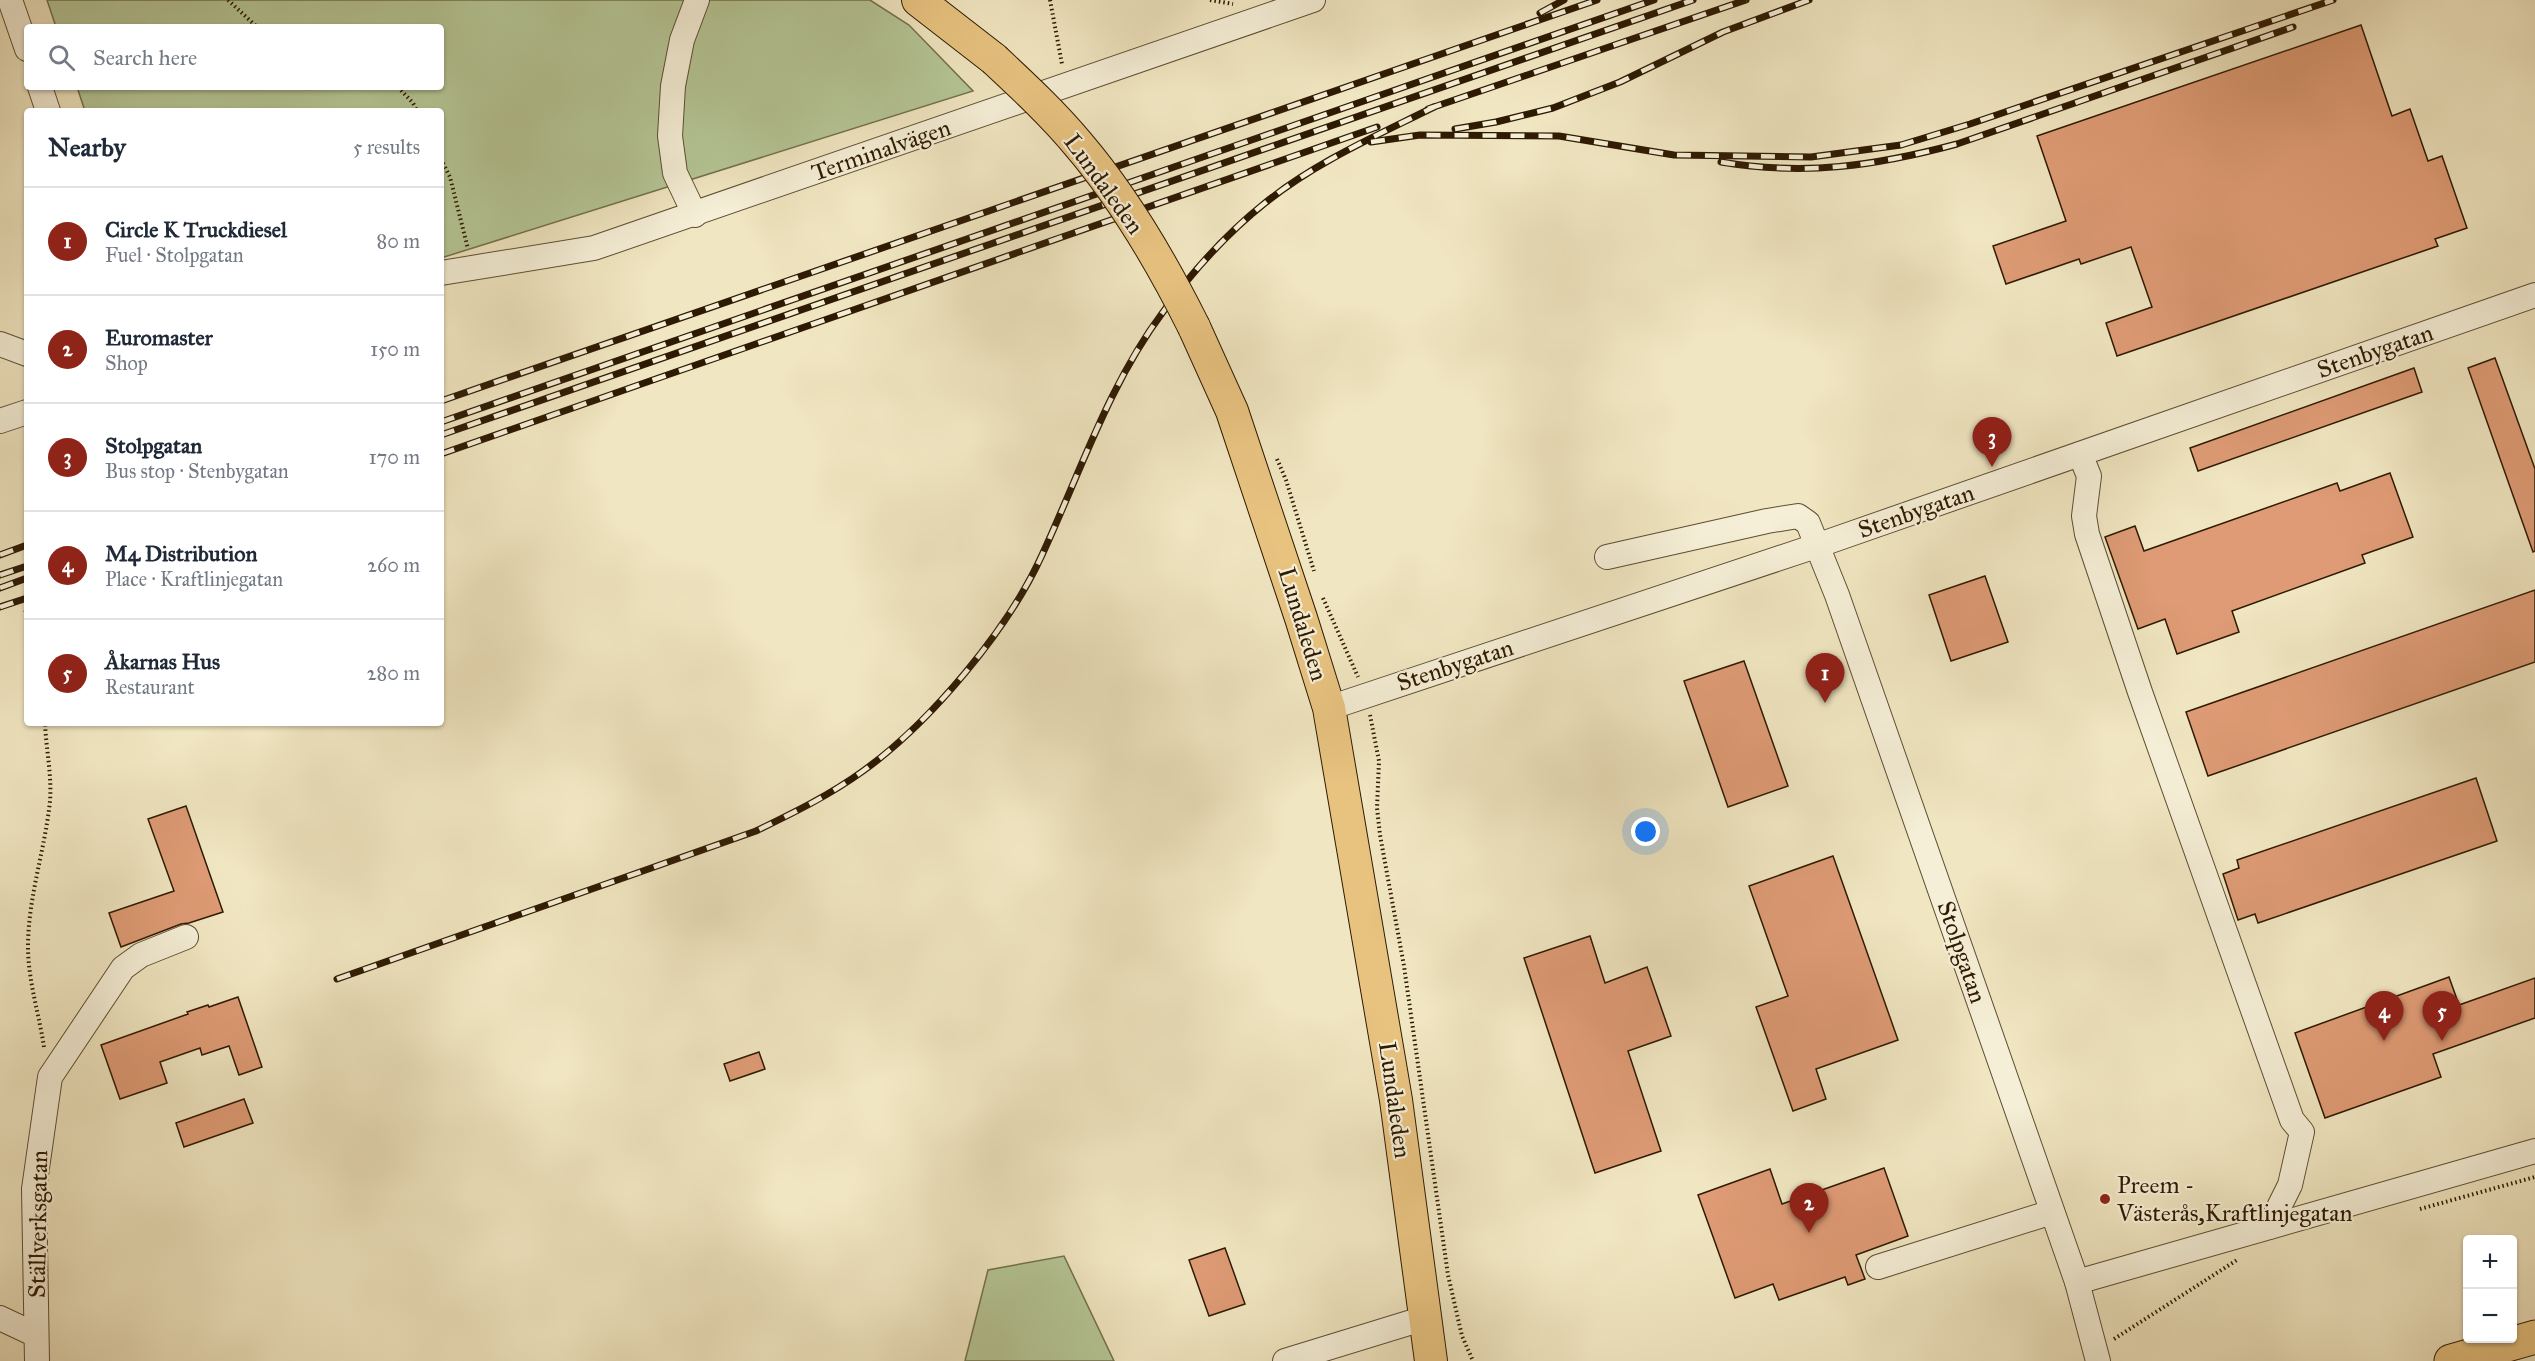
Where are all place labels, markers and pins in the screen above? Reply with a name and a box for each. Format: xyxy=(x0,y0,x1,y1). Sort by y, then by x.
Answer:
pin: 3 xyxy=(1972,418,2012,467)
pin: 1 xyxy=(1806,654,1844,703)
pin: 4 xyxy=(2364,992,2404,1041)
pin: 5 xyxy=(2422,992,2462,1041)
place label: Preem - Västerås,Kraftlinjegatan xyxy=(2116,1170,2352,1228)
pin: 2 xyxy=(1790,1184,1828,1233)
marker: Preem - Västerås,Kraftlinjegatan xyxy=(2098,1192,2112,1206)

